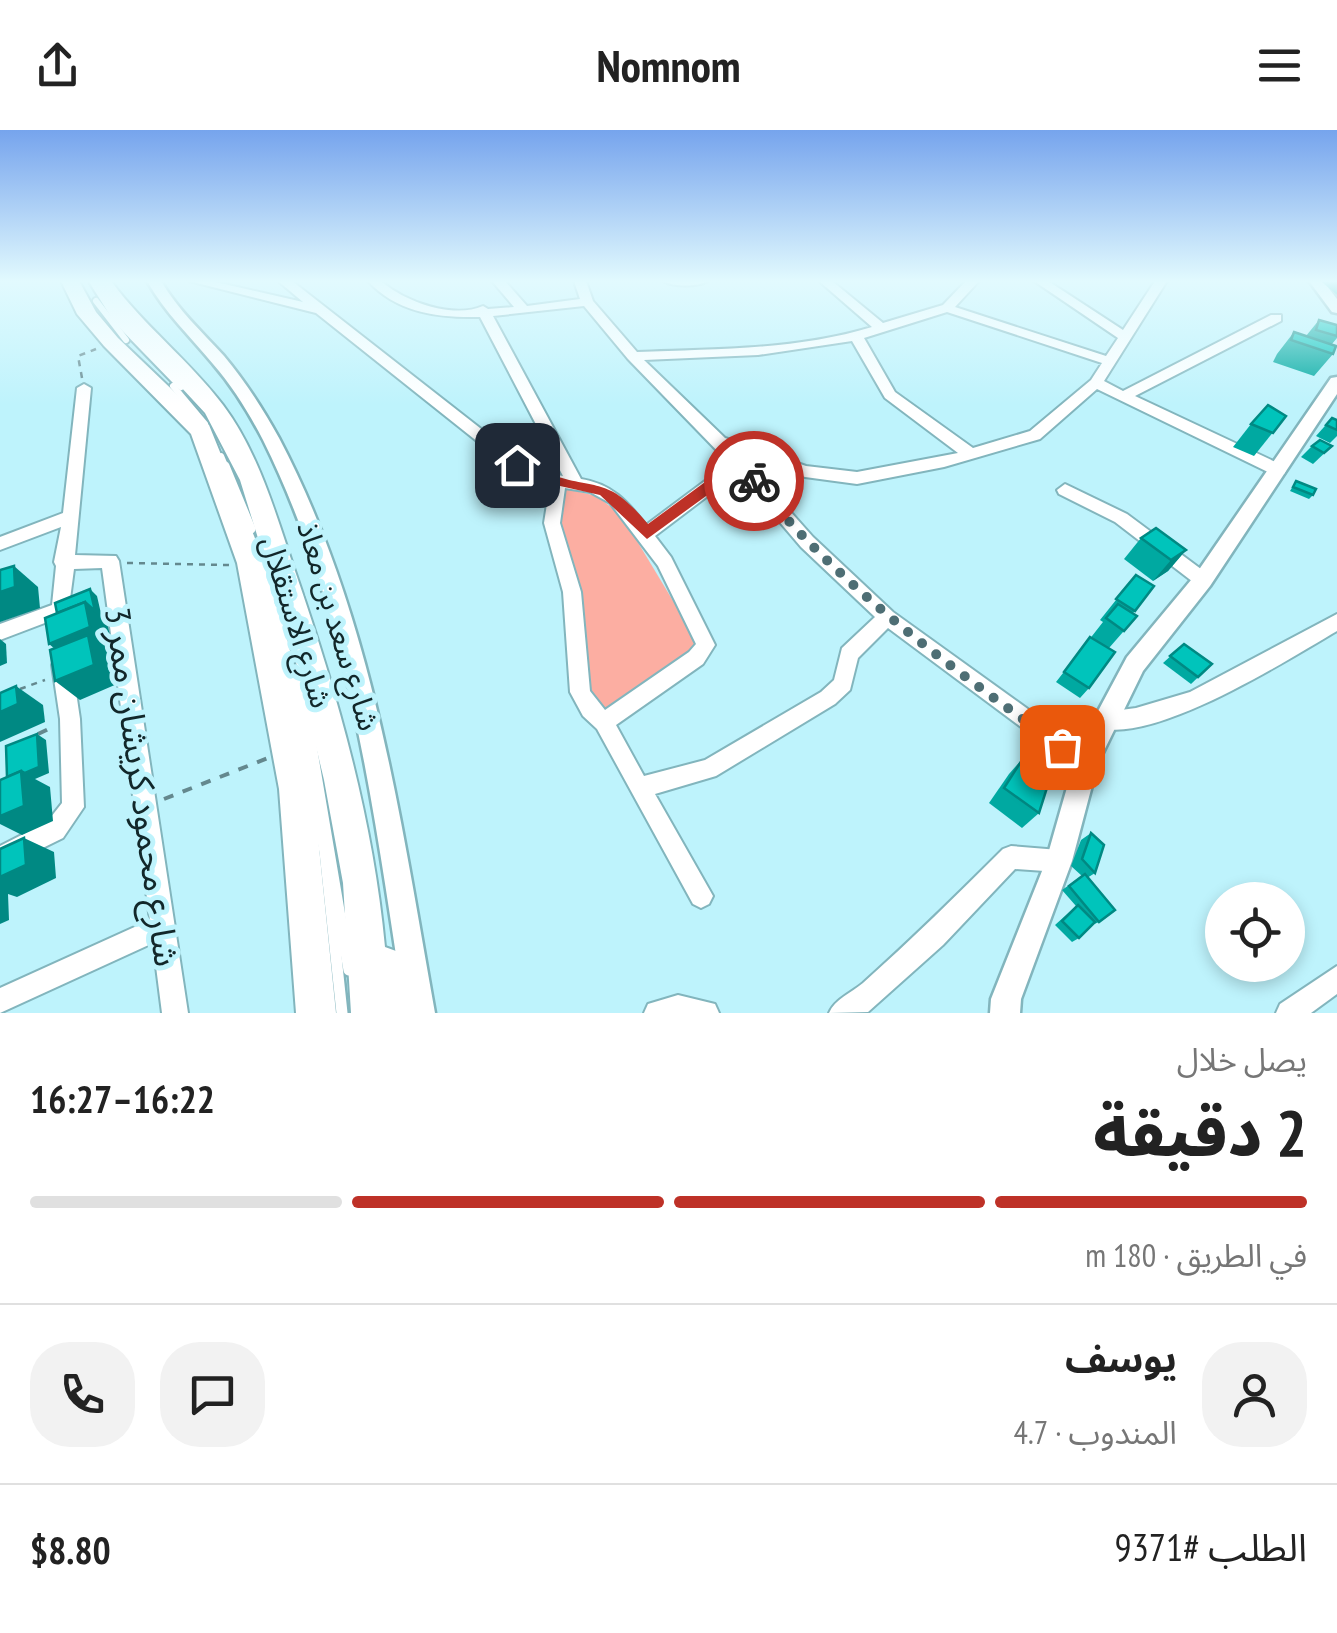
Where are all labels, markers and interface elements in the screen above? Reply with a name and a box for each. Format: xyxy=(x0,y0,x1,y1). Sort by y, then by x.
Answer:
text: Nomnom xyxy=(596,36,741,94)
icon: share xyxy=(30,38,85,93)
icon: menu xyxy=(1252,38,1307,93)
pin xyxy=(475,423,560,508)
courier xyxy=(704,431,804,531)
icon: home xyxy=(490,438,545,493)
icon: bike xyxy=(727,454,782,509)
street label: شارع سعد بن معاذ xyxy=(285,516,390,736)
street label: شارع الاستقلال xyxy=(249,531,342,713)
street label: شارع محمود كريشان ممر 3 xyxy=(91,604,191,970)
pin xyxy=(1020,705,1105,790)
icon: bag xyxy=(1035,720,1090,775)
map controls xyxy=(1205,882,1305,982)
button: locate xyxy=(1205,882,1305,982)
text: يصل خلال xyxy=(1177,1038,1307,1080)
text: 16:22–16:27 xyxy=(30,1074,215,1123)
text: 2 دقيقة xyxy=(1093,1090,1307,1174)
text: في الطريق · 180 m xyxy=(1085,1234,1307,1276)
text: يوسف xyxy=(1065,1333,1177,1382)
button: phone xyxy=(30,1342,135,1447)
button: chat xyxy=(160,1342,265,1447)
button: person xyxy=(1202,1342,1307,1447)
text: المندوب · 4.7 xyxy=(1014,1411,1177,1453)
text: الطلب #9371 xyxy=(1115,1522,1307,1571)
text: $8.80 xyxy=(30,1525,111,1574)

